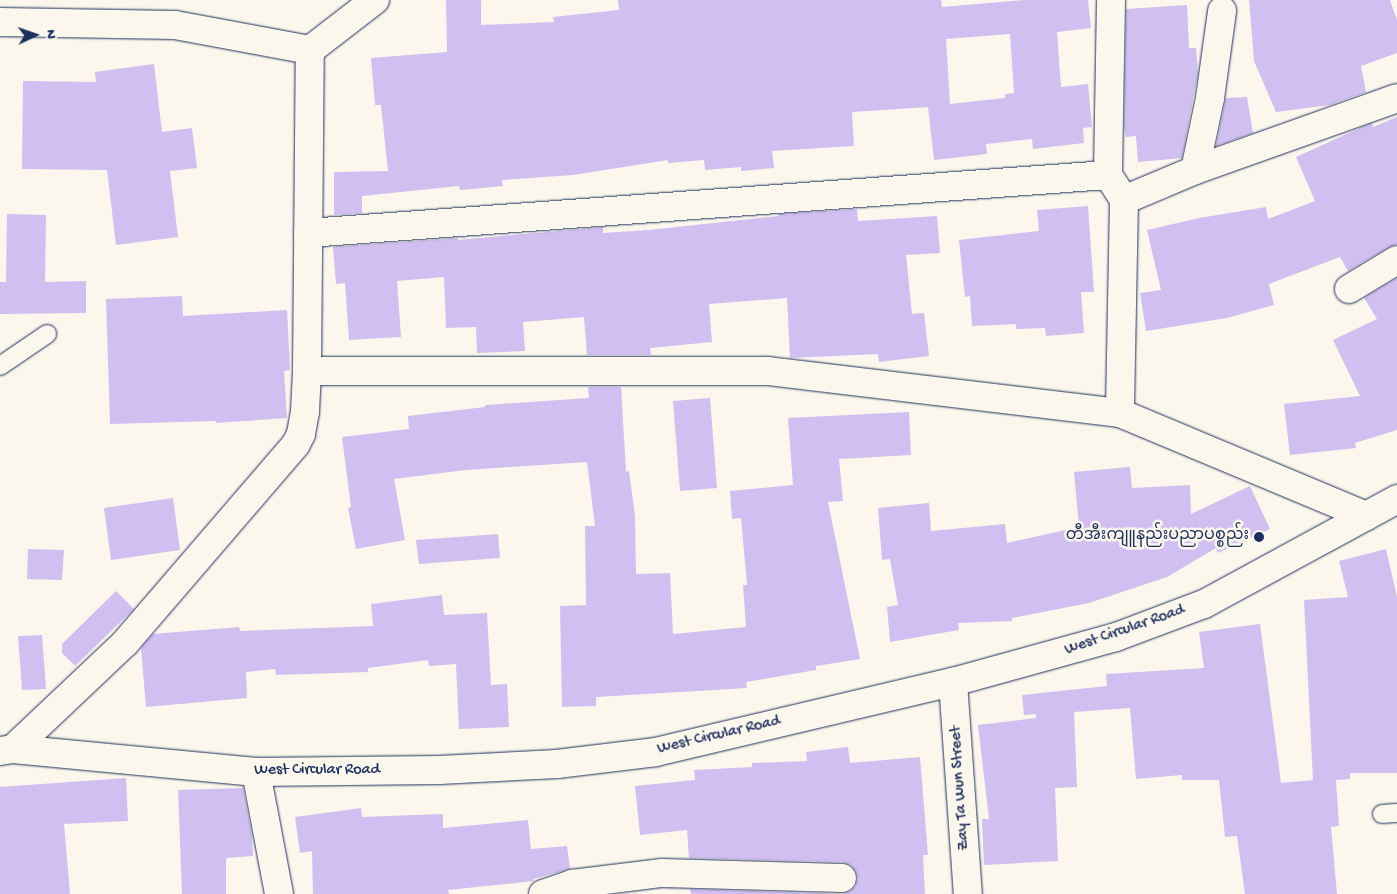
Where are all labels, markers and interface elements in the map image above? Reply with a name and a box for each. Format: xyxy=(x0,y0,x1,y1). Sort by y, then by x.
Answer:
north arrow xyxy=(10,10,60,60)
text: N xyxy=(42,29,59,39)
place label: တီအီးကျူနည်းပညာပစ္စည်း xyxy=(1066,527,1249,547)
marker: တီအီးကျူနည်းပညာပစ္စည်း xyxy=(1253,531,1265,543)
street label: West Circular Road xyxy=(1062,601,1188,661)
street label: West Circular Road xyxy=(656,713,782,759)
street label: Zay Ta Wun Street xyxy=(947,725,975,851)
street label: West Circular Road xyxy=(254,761,380,781)

